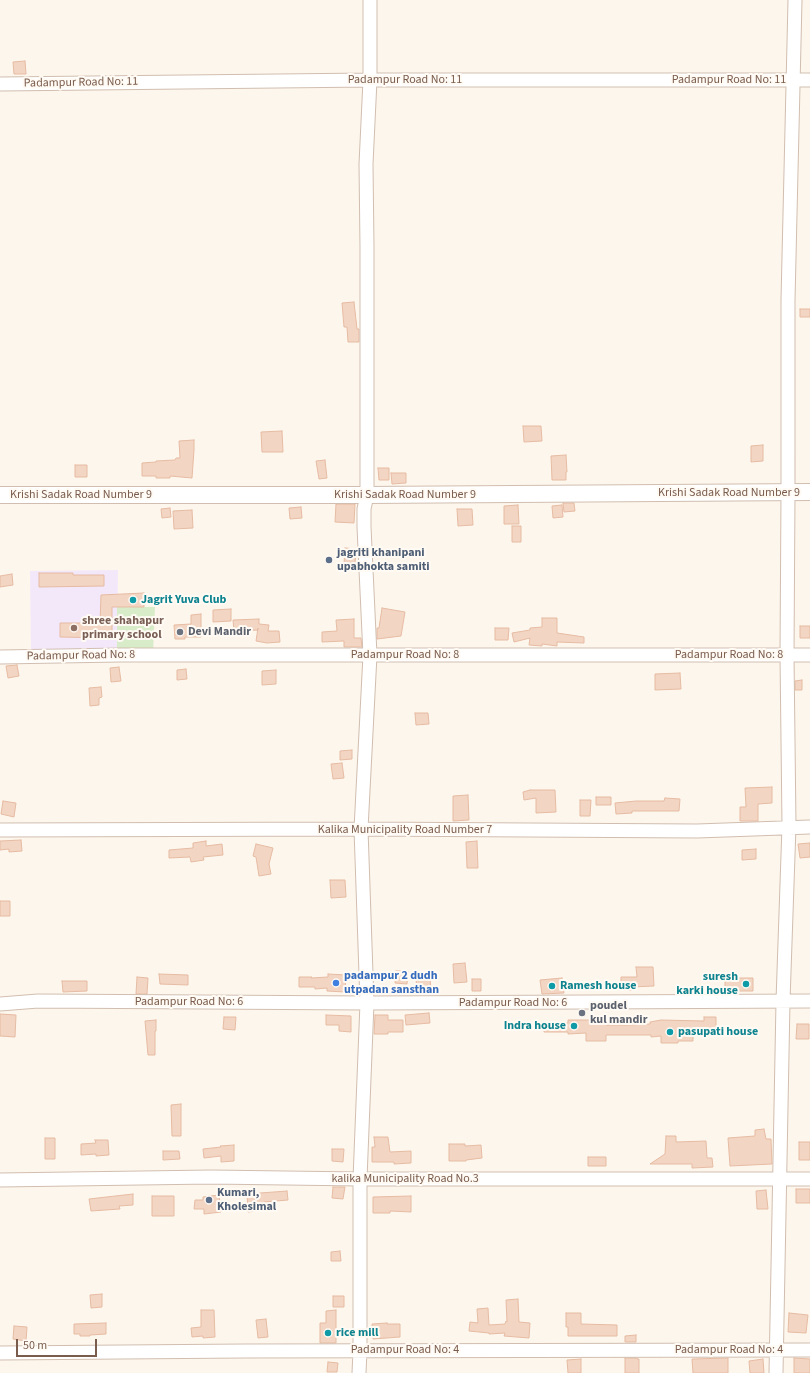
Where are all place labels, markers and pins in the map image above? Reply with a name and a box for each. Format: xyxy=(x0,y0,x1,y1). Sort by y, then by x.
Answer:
place label: jagriti khanipani upabhokta samiti xyxy=(337,546,430,574)
marker: jagriti khanipani upabhokta samiti xyxy=(324,555,334,565)
place label: Jagrit Yuva Club xyxy=(141,593,226,607)
marker: Jagrit Yuva Club xyxy=(128,595,138,605)
place label: shree shahapur primary school xyxy=(82,614,164,642)
marker: shree shahapur primary school xyxy=(69,623,79,633)
place label: Devi Mandir xyxy=(188,625,251,639)
marker: Devi Mandir xyxy=(175,627,185,637)
place label: padampur 2 dudh utpadan sansthan xyxy=(344,969,439,997)
place label: suresh karki house xyxy=(676,970,738,998)
marker: padampur 2 dudh utpadan sansthan xyxy=(331,978,341,988)
place label: Ramesh house xyxy=(560,979,637,993)
marker: suresh karki house xyxy=(741,979,751,989)
marker: Ramesh house xyxy=(547,981,557,991)
place label: poudel kul mandir xyxy=(590,999,647,1027)
marker: poudel kul mandir xyxy=(577,1008,587,1018)
place label: Indra house xyxy=(504,1019,566,1033)
marker: Indra house xyxy=(569,1021,579,1031)
place label: pasupati house xyxy=(678,1025,758,1039)
marker: pasupati house xyxy=(665,1027,675,1037)
place label: Kumari, Kholesimal xyxy=(217,1186,276,1214)
marker: Kumari, Kholesimal xyxy=(204,1195,214,1205)
place label: rice mill xyxy=(336,1326,378,1340)
marker: rice mill xyxy=(323,1328,333,1338)

